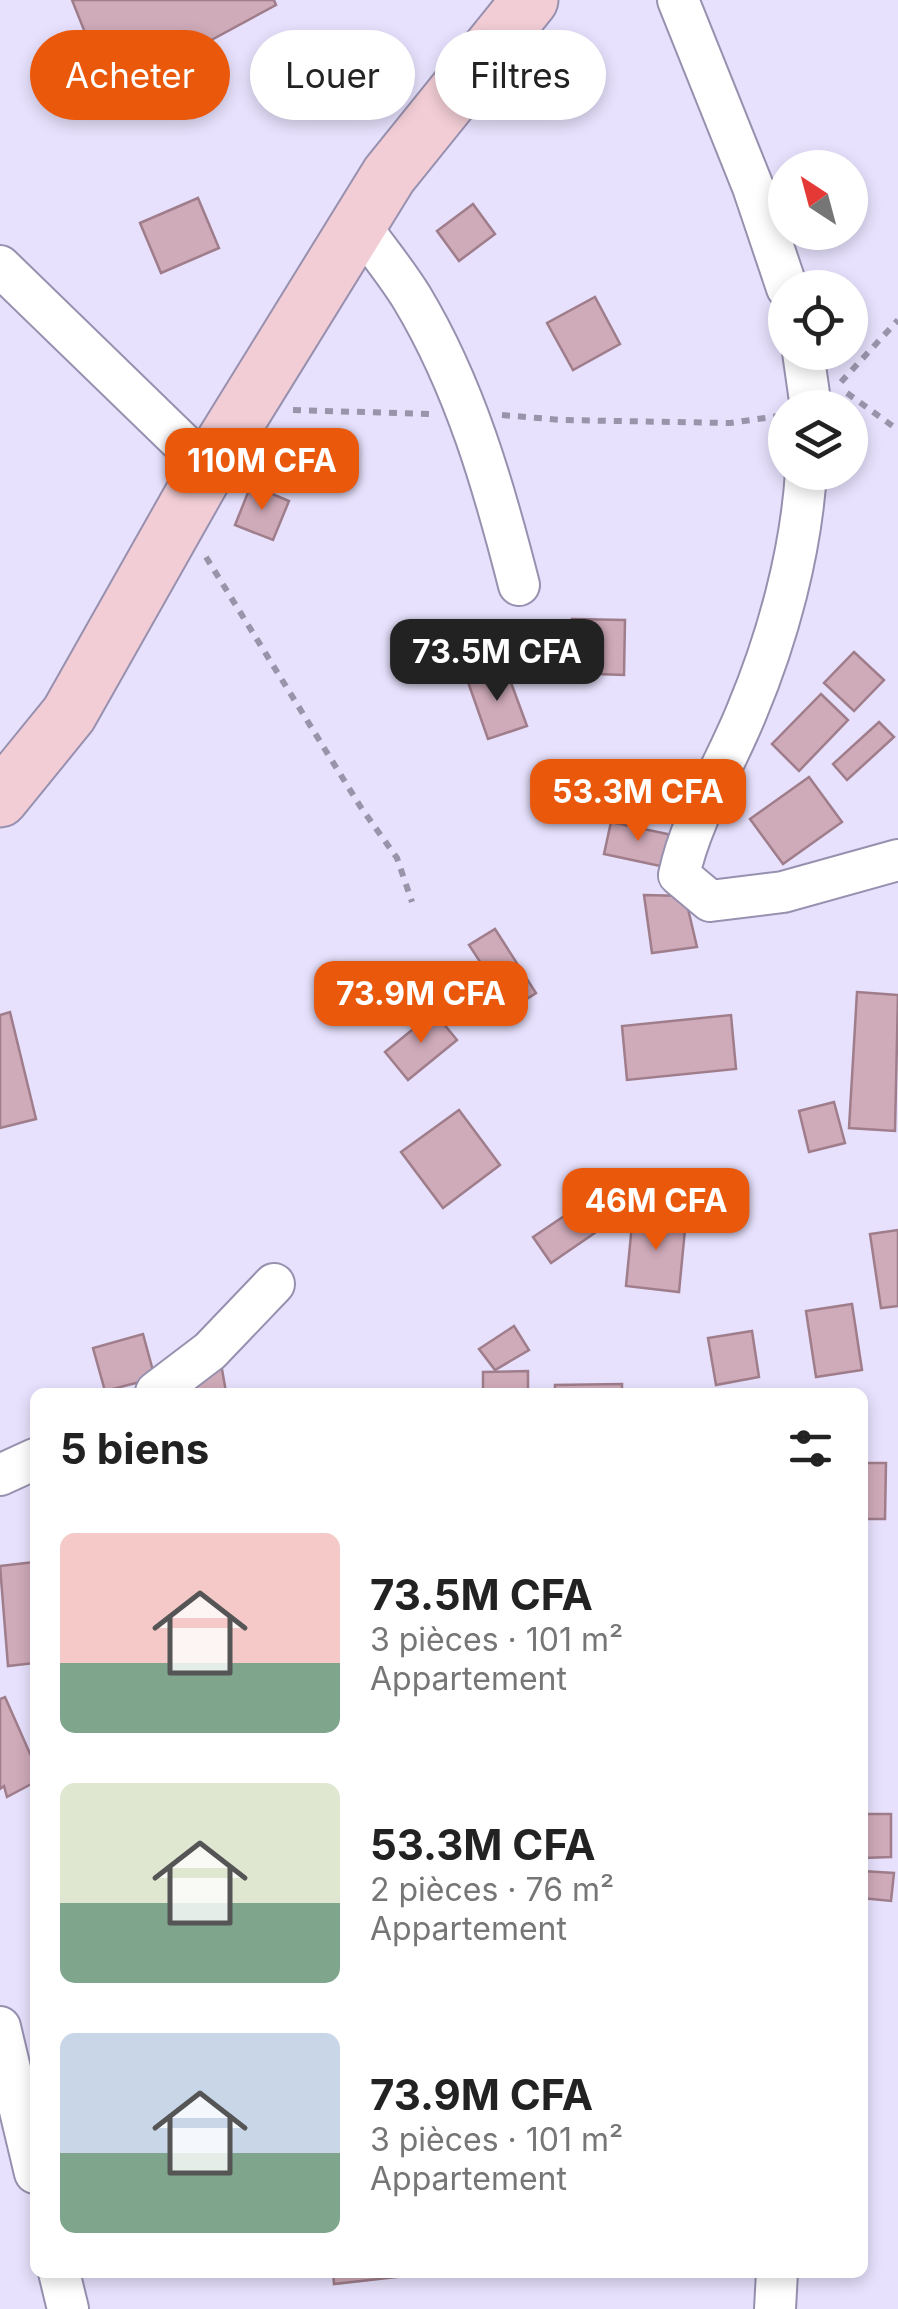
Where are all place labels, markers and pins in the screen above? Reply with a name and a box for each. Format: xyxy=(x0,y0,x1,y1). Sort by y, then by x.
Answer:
pin: 110M CFA xyxy=(159,428,365,513)
pin: 73.5M CFA xyxy=(383,619,611,704)
pin: 53.3M CFA xyxy=(524,759,752,844)
pin: 73.9M CFA xyxy=(307,961,535,1046)
pin: 46M CFA xyxy=(564,1168,748,1253)

